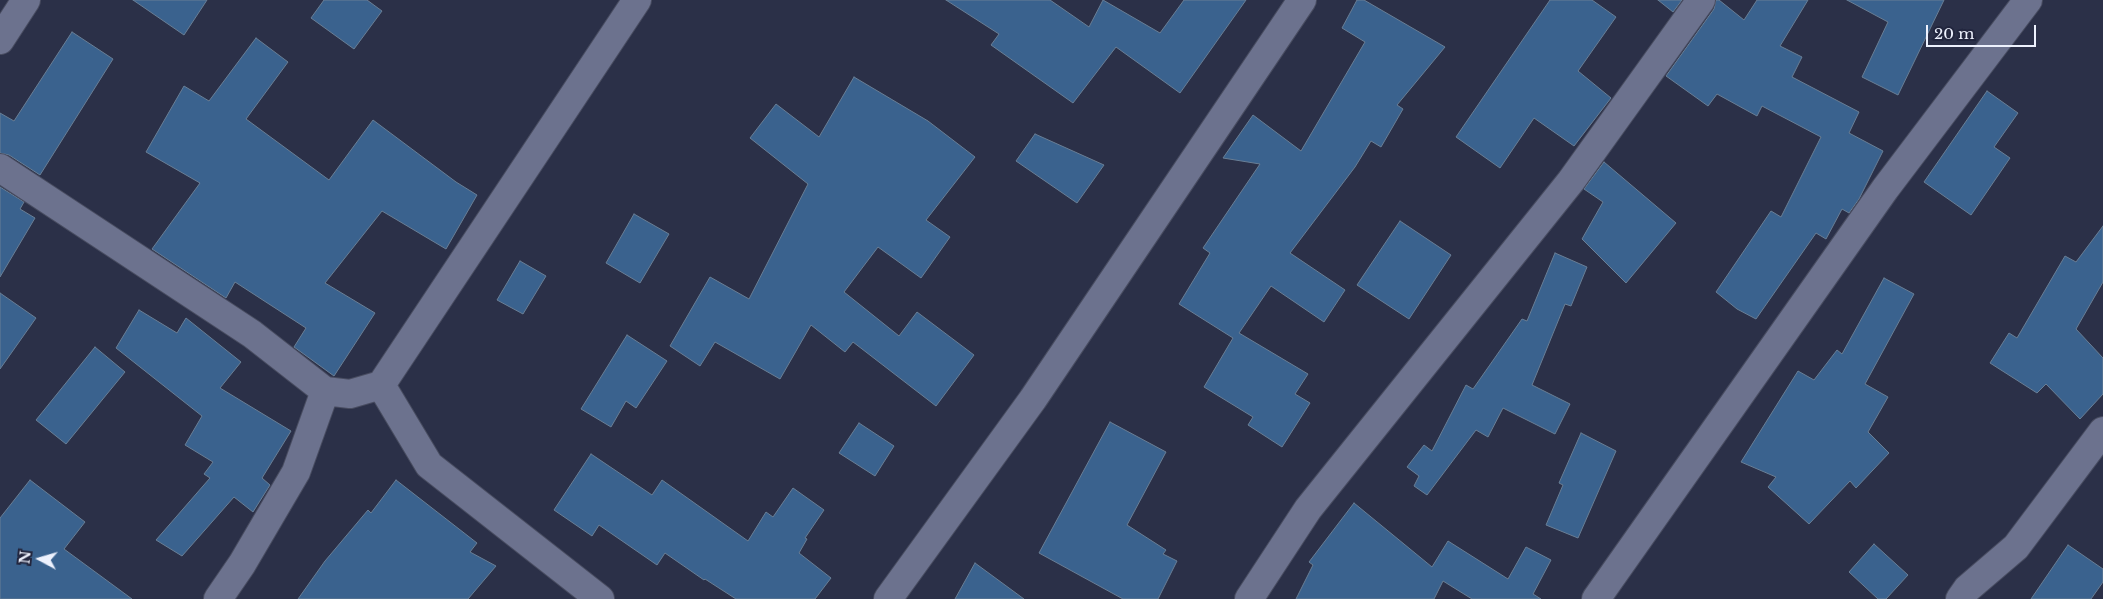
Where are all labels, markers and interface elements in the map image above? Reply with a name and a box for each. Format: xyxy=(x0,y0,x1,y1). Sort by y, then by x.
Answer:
scale bar xyxy=(1928,15,2038,47)
text: 20 m xyxy=(1934,24,1974,43)
north arrow xyxy=(15,534,65,584)
text: N xyxy=(15,550,35,565)

